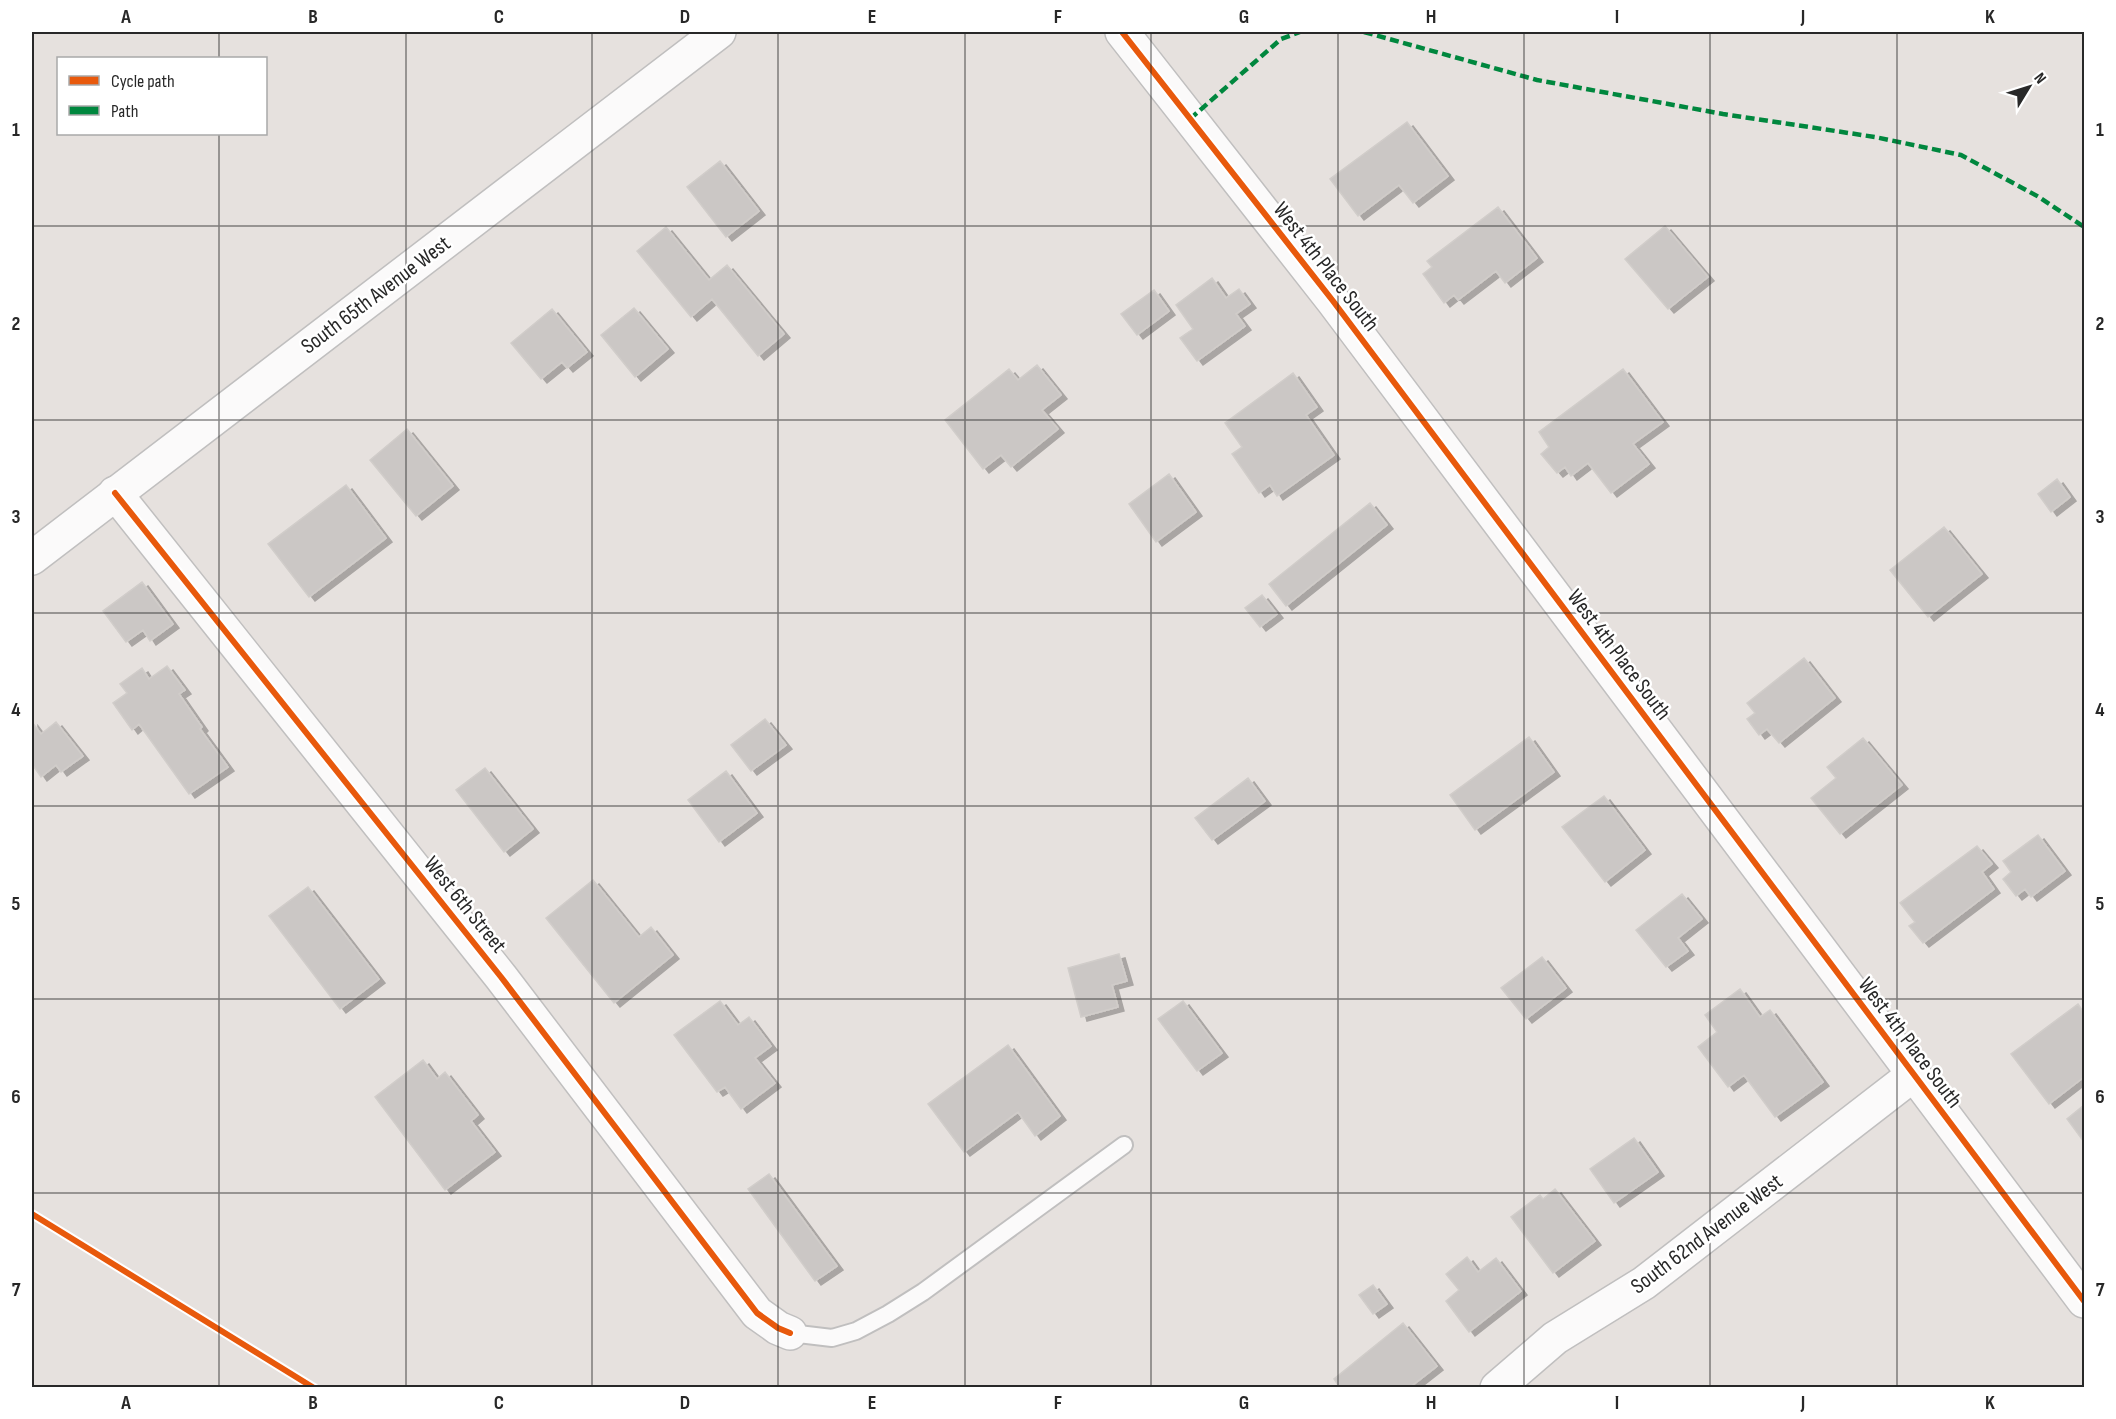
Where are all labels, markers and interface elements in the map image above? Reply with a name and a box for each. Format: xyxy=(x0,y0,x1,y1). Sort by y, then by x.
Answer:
text: A xyxy=(120,5,131,29)
text: B xyxy=(308,5,318,29)
text: C xyxy=(494,5,504,29)
text: D xyxy=(680,5,690,29)
text: E xyxy=(868,5,876,29)
text: F xyxy=(1054,5,1062,29)
text: G xyxy=(1239,5,1249,29)
text: H xyxy=(1426,5,1436,29)
text: I xyxy=(1615,5,1619,29)
text: J xyxy=(1800,5,1805,29)
text: K xyxy=(1985,5,1995,29)
legend xyxy=(57,57,267,135)
north arrow xyxy=(1999,57,2059,117)
text: N xyxy=(2030,69,2050,88)
text: Cycle path xyxy=(111,71,175,92)
text: Path xyxy=(111,101,139,122)
text: 1 xyxy=(12,118,20,142)
text: 1 xyxy=(2096,118,2104,142)
street label: West 4th Place South xyxy=(1267,197,1385,337)
street label: South 65th Avenue West xyxy=(296,230,456,360)
text: 2 xyxy=(12,312,20,336)
text: 2 xyxy=(2096,312,2104,336)
text: 3 xyxy=(12,505,21,529)
text: 3 xyxy=(2096,505,2105,529)
street label: West 4th Place South xyxy=(1561,584,1677,726)
text: 4 xyxy=(11,698,21,722)
text: 4 xyxy=(2095,698,2105,722)
street label: West 6th Street xyxy=(418,851,512,959)
text: 5 xyxy=(12,892,21,916)
text: 5 xyxy=(2096,892,2105,916)
street label: West 4th Place South xyxy=(1852,972,1968,1114)
text: 6 xyxy=(11,1085,21,1109)
text: 6 xyxy=(2095,1085,2105,1109)
street label: South 62nd Avenue West xyxy=(1626,1168,1788,1300)
text: 7 xyxy=(12,1278,21,1302)
text: 7 xyxy=(2096,1278,2105,1302)
text: A xyxy=(120,1391,131,1415)
text: B xyxy=(308,1391,318,1415)
text: C xyxy=(494,1391,504,1415)
text: D xyxy=(680,1391,690,1415)
text: E xyxy=(868,1391,876,1415)
text: F xyxy=(1054,1391,1062,1415)
text: G xyxy=(1239,1391,1249,1415)
text: H xyxy=(1426,1391,1436,1415)
text: I xyxy=(1615,1391,1619,1415)
text: J xyxy=(1800,1391,1805,1415)
text: K xyxy=(1985,1391,1995,1415)

